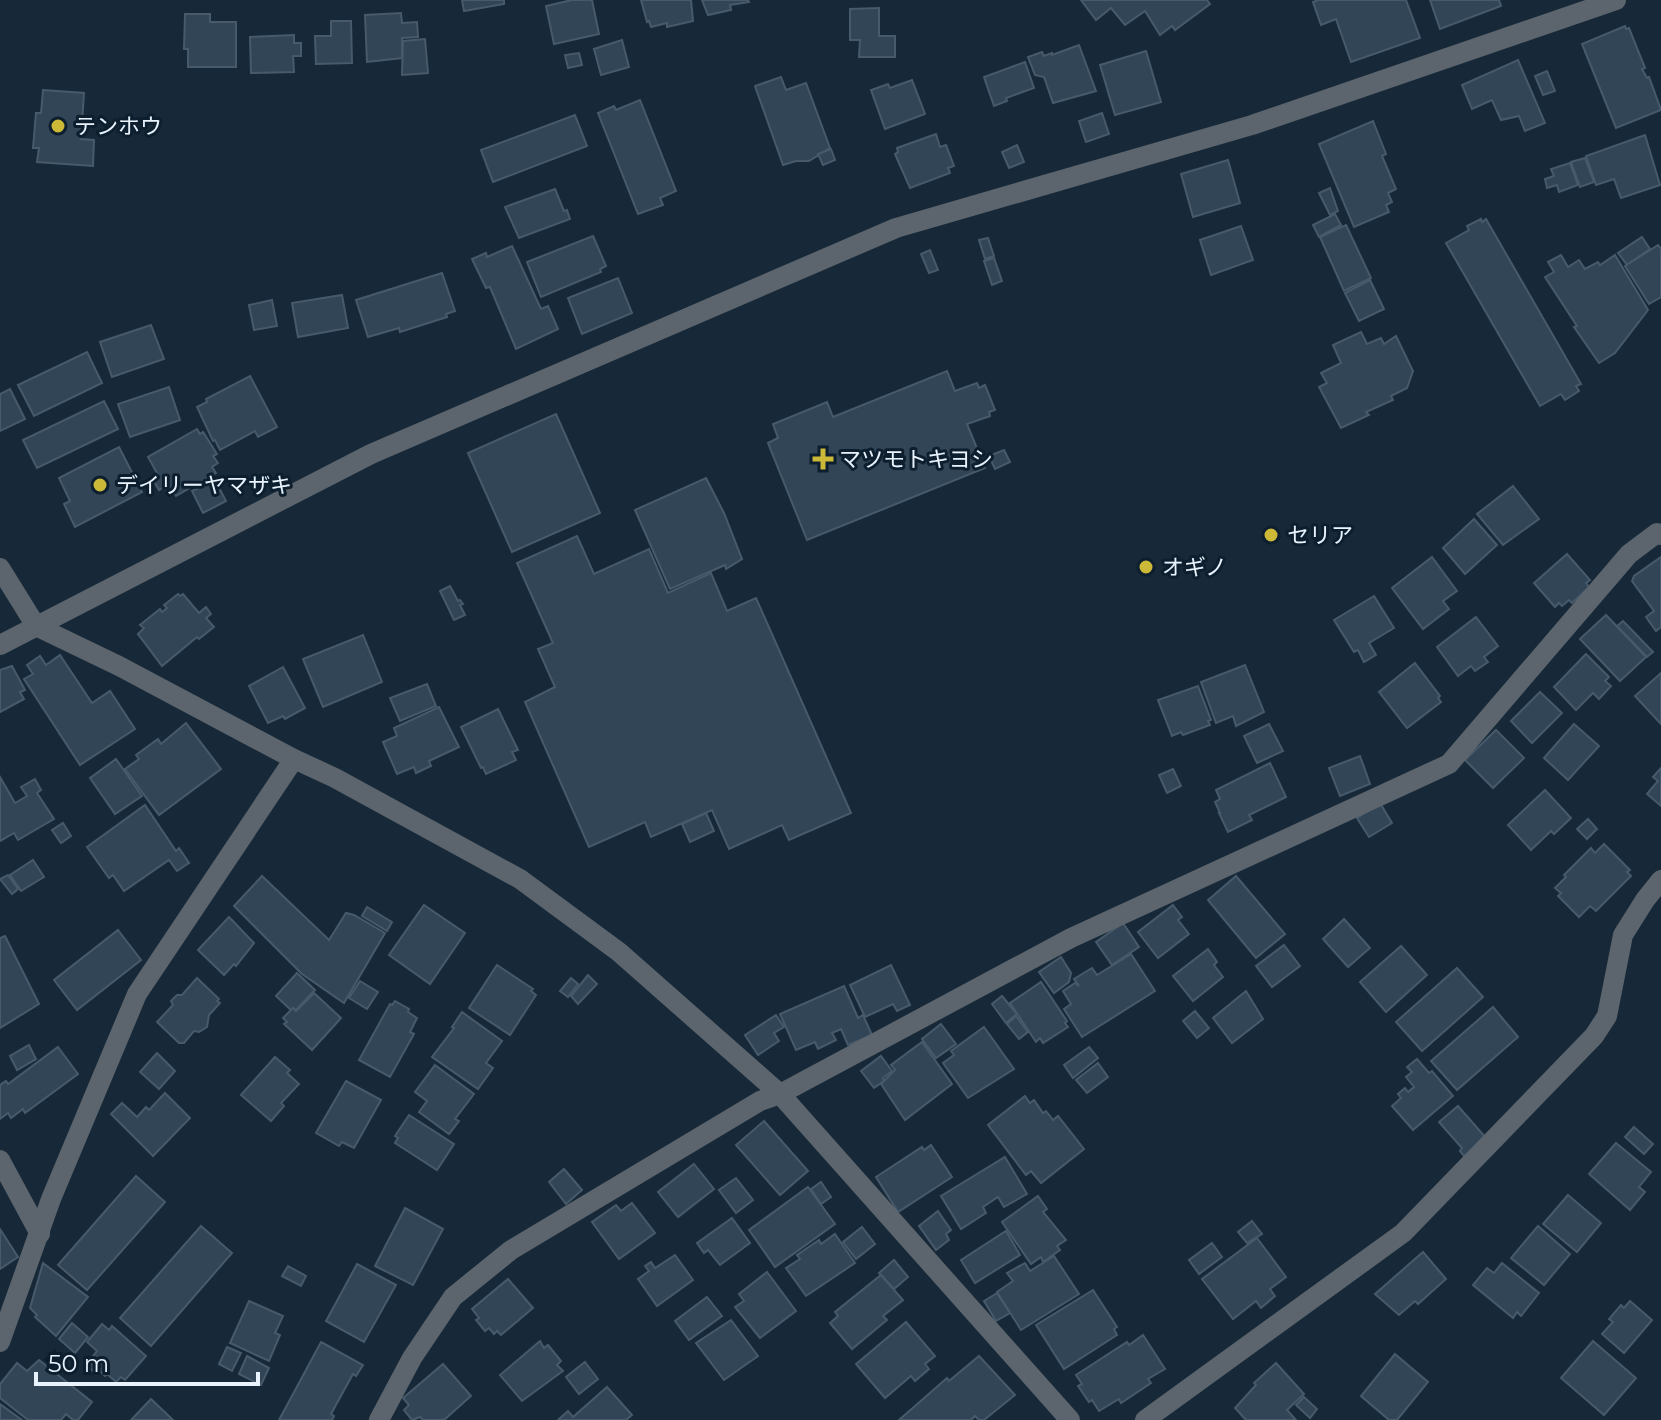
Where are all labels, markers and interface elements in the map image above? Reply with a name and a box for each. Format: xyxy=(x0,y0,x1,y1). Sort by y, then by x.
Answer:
place label: テンホウ xyxy=(74,113,162,140)
marker: テンホウ xyxy=(49,117,67,135)
place label: マツモトキヨシ xyxy=(839,446,993,473)
marker: マツモトキヨシ xyxy=(814,450,832,468)
place label: デイリーヤマザキ xyxy=(116,472,292,499)
marker: デイリーヤマザキ xyxy=(91,476,109,494)
place label: セリア xyxy=(1287,522,1353,549)
marker: セリア xyxy=(1262,526,1280,544)
place label: オギノ xyxy=(1162,554,1227,581)
marker: オギノ xyxy=(1137,558,1155,576)
scale bar xyxy=(36,1336,258,1386)
text: 50 m xyxy=(48,1349,109,1378)

